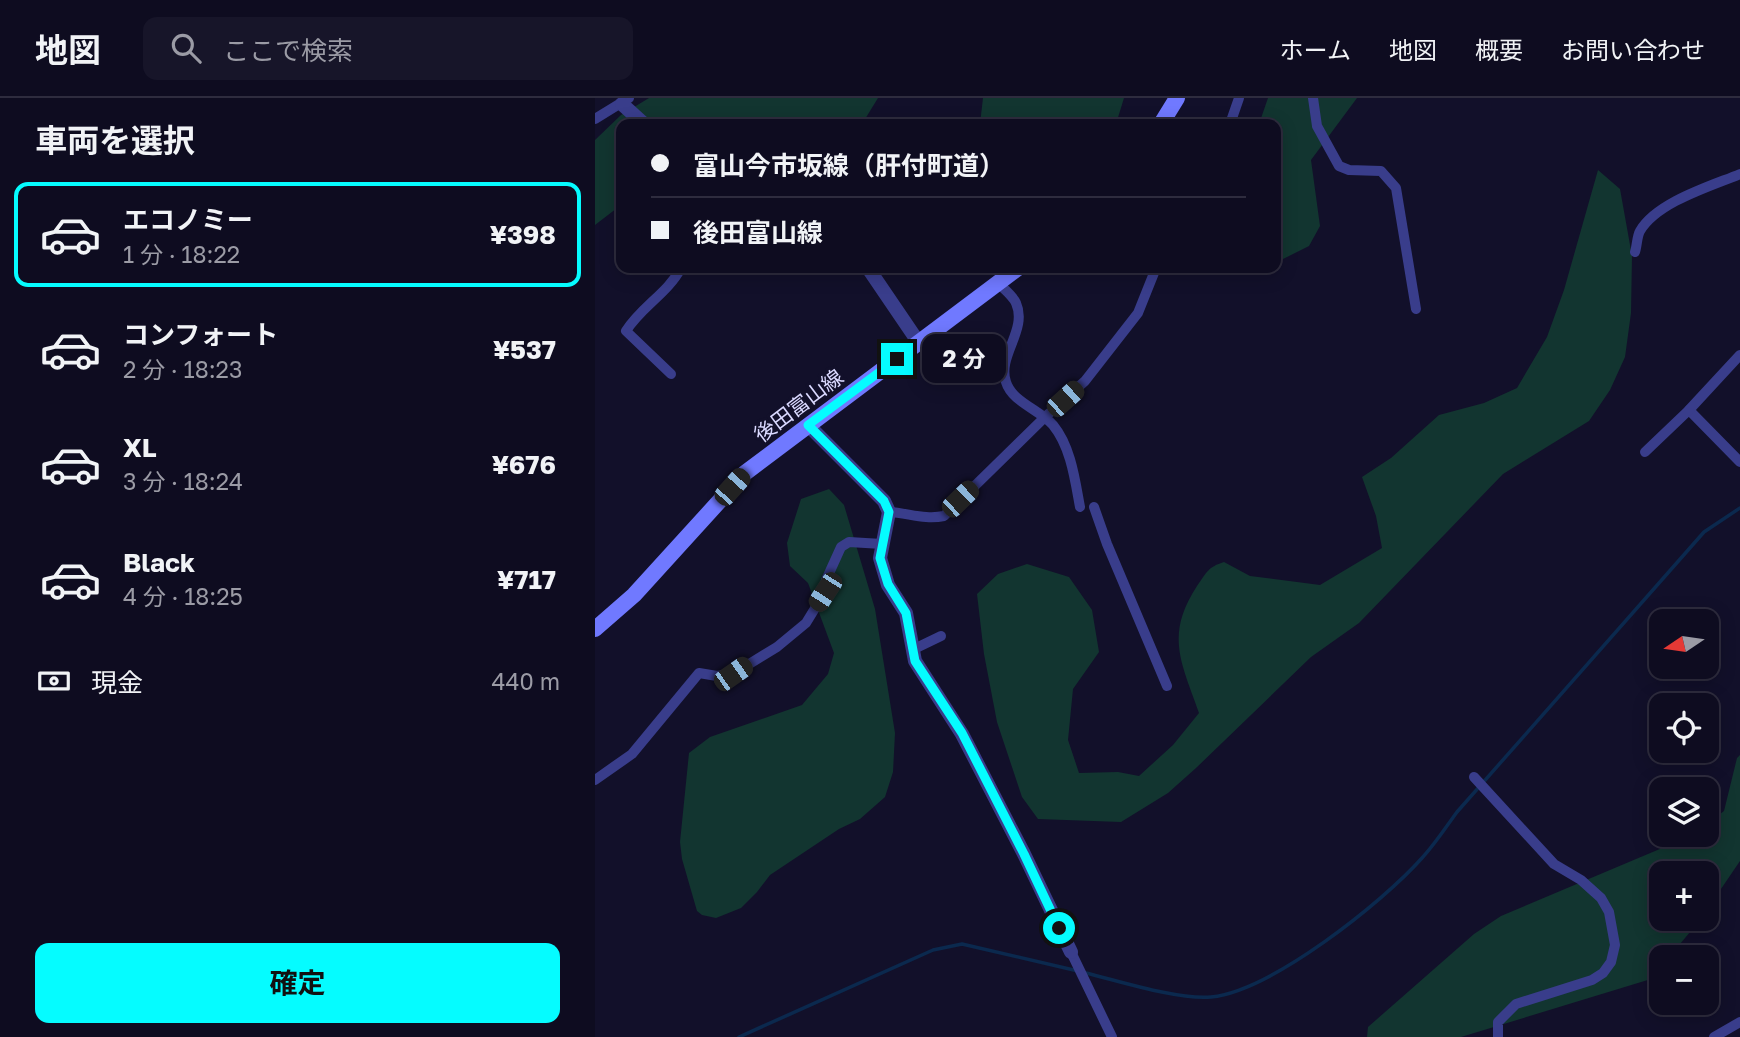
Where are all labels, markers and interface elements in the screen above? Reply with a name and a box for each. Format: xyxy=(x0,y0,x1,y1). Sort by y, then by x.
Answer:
search box xyxy=(143,17,633,80)
icon: search xyxy=(167,29,205,67)
text: 地図 xyxy=(35,30,101,69)
text: ここで検索 xyxy=(223,35,353,66)
text: ホーム xyxy=(1280,35,1351,64)
text: 地図 xyxy=(1389,35,1437,64)
text: 概要 xyxy=(1475,35,1523,64)
text: お問い合わせ xyxy=(1561,35,1705,64)
text: 車両を選択 xyxy=(35,121,195,159)
text: 富山今市坂線（肝付町道） xyxy=(693,150,1005,181)
icon: car xyxy=(39,203,102,266)
text: エコノミー xyxy=(123,204,253,235)
text: 後田富山線 xyxy=(693,217,823,248)
text: ¥398 xyxy=(490,219,556,250)
text: 1 分 · 18:22 xyxy=(123,240,240,268)
icon: car xyxy=(39,318,102,381)
text: コンフォート xyxy=(123,319,278,350)
text: ¥537 xyxy=(493,334,556,365)
callout: 2 分 xyxy=(921,334,1005,384)
route end xyxy=(881,343,913,375)
text: 2 分 xyxy=(943,344,985,372)
text: 2 分 · 18:23 xyxy=(123,355,242,383)
street label: 後田富山線 xyxy=(749,363,848,447)
car xyxy=(1043,377,1088,421)
text: XL xyxy=(123,432,157,463)
icon: car xyxy=(39,433,102,496)
text: ¥676 xyxy=(492,449,556,480)
car xyxy=(711,464,754,510)
text: 3 分 · 18:24 xyxy=(123,467,243,495)
car xyxy=(938,477,983,521)
text: Black xyxy=(123,547,195,578)
icon: car xyxy=(39,548,102,611)
text: ¥717 xyxy=(497,564,556,595)
car xyxy=(805,569,846,615)
text: 4 分 · 18:25 xyxy=(123,582,243,610)
north arrow xyxy=(1649,609,1719,679)
map controls xyxy=(1649,609,1719,1015)
car xyxy=(710,653,757,695)
icon: cash xyxy=(35,662,73,700)
text: 現金 xyxy=(91,667,143,698)
text: 440 m xyxy=(492,667,560,695)
button: locate xyxy=(1649,693,1719,763)
button: layers xyxy=(1649,777,1719,847)
button: + xyxy=(1649,861,1719,931)
route start xyxy=(1043,912,1075,944)
button: 確定 xyxy=(35,943,560,1023)
button: − xyxy=(1649,945,1719,1015)

